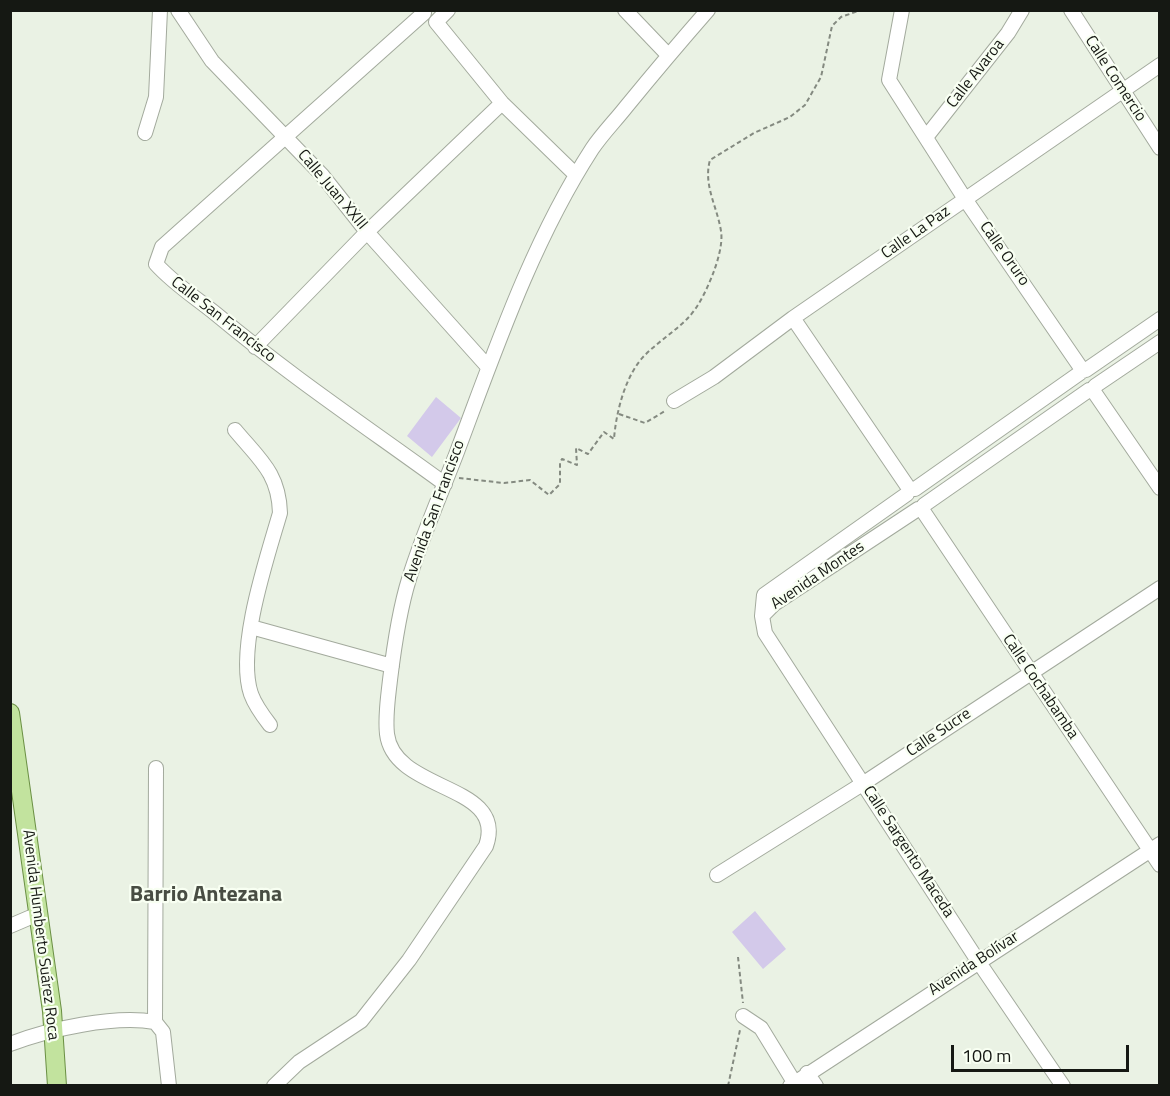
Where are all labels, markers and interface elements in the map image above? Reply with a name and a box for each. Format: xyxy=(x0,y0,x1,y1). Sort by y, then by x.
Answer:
street label: Calle Comercio xyxy=(1080,32,1150,126)
street label: Calle Avaroa xyxy=(943,36,1009,112)
street label: Calle Juan XXIII xyxy=(293,146,371,234)
street label: Calle La Paz xyxy=(878,202,954,264)
street label: Calle Oruro xyxy=(975,218,1033,290)
street label: Calle San Francisco xyxy=(167,273,279,367)
street label: Avenida San Francisco xyxy=(400,438,470,584)
street label: Avenida Montes xyxy=(768,538,868,614)
street label: Calle Cochabamba xyxy=(998,631,1082,743)
street label: Calle Sucre xyxy=(903,705,975,761)
street label: Calle Sargento Maceda xyxy=(858,783,958,921)
street label: Avenida Humberto Suárez Roca xyxy=(18,829,62,1041)
district label: Barrio Antezana xyxy=(130,883,282,909)
street label: Avenida Bolívar xyxy=(925,928,1023,1000)
scale bar xyxy=(954,1033,1132,1071)
text: 100 m xyxy=(962,1042,1011,1069)

